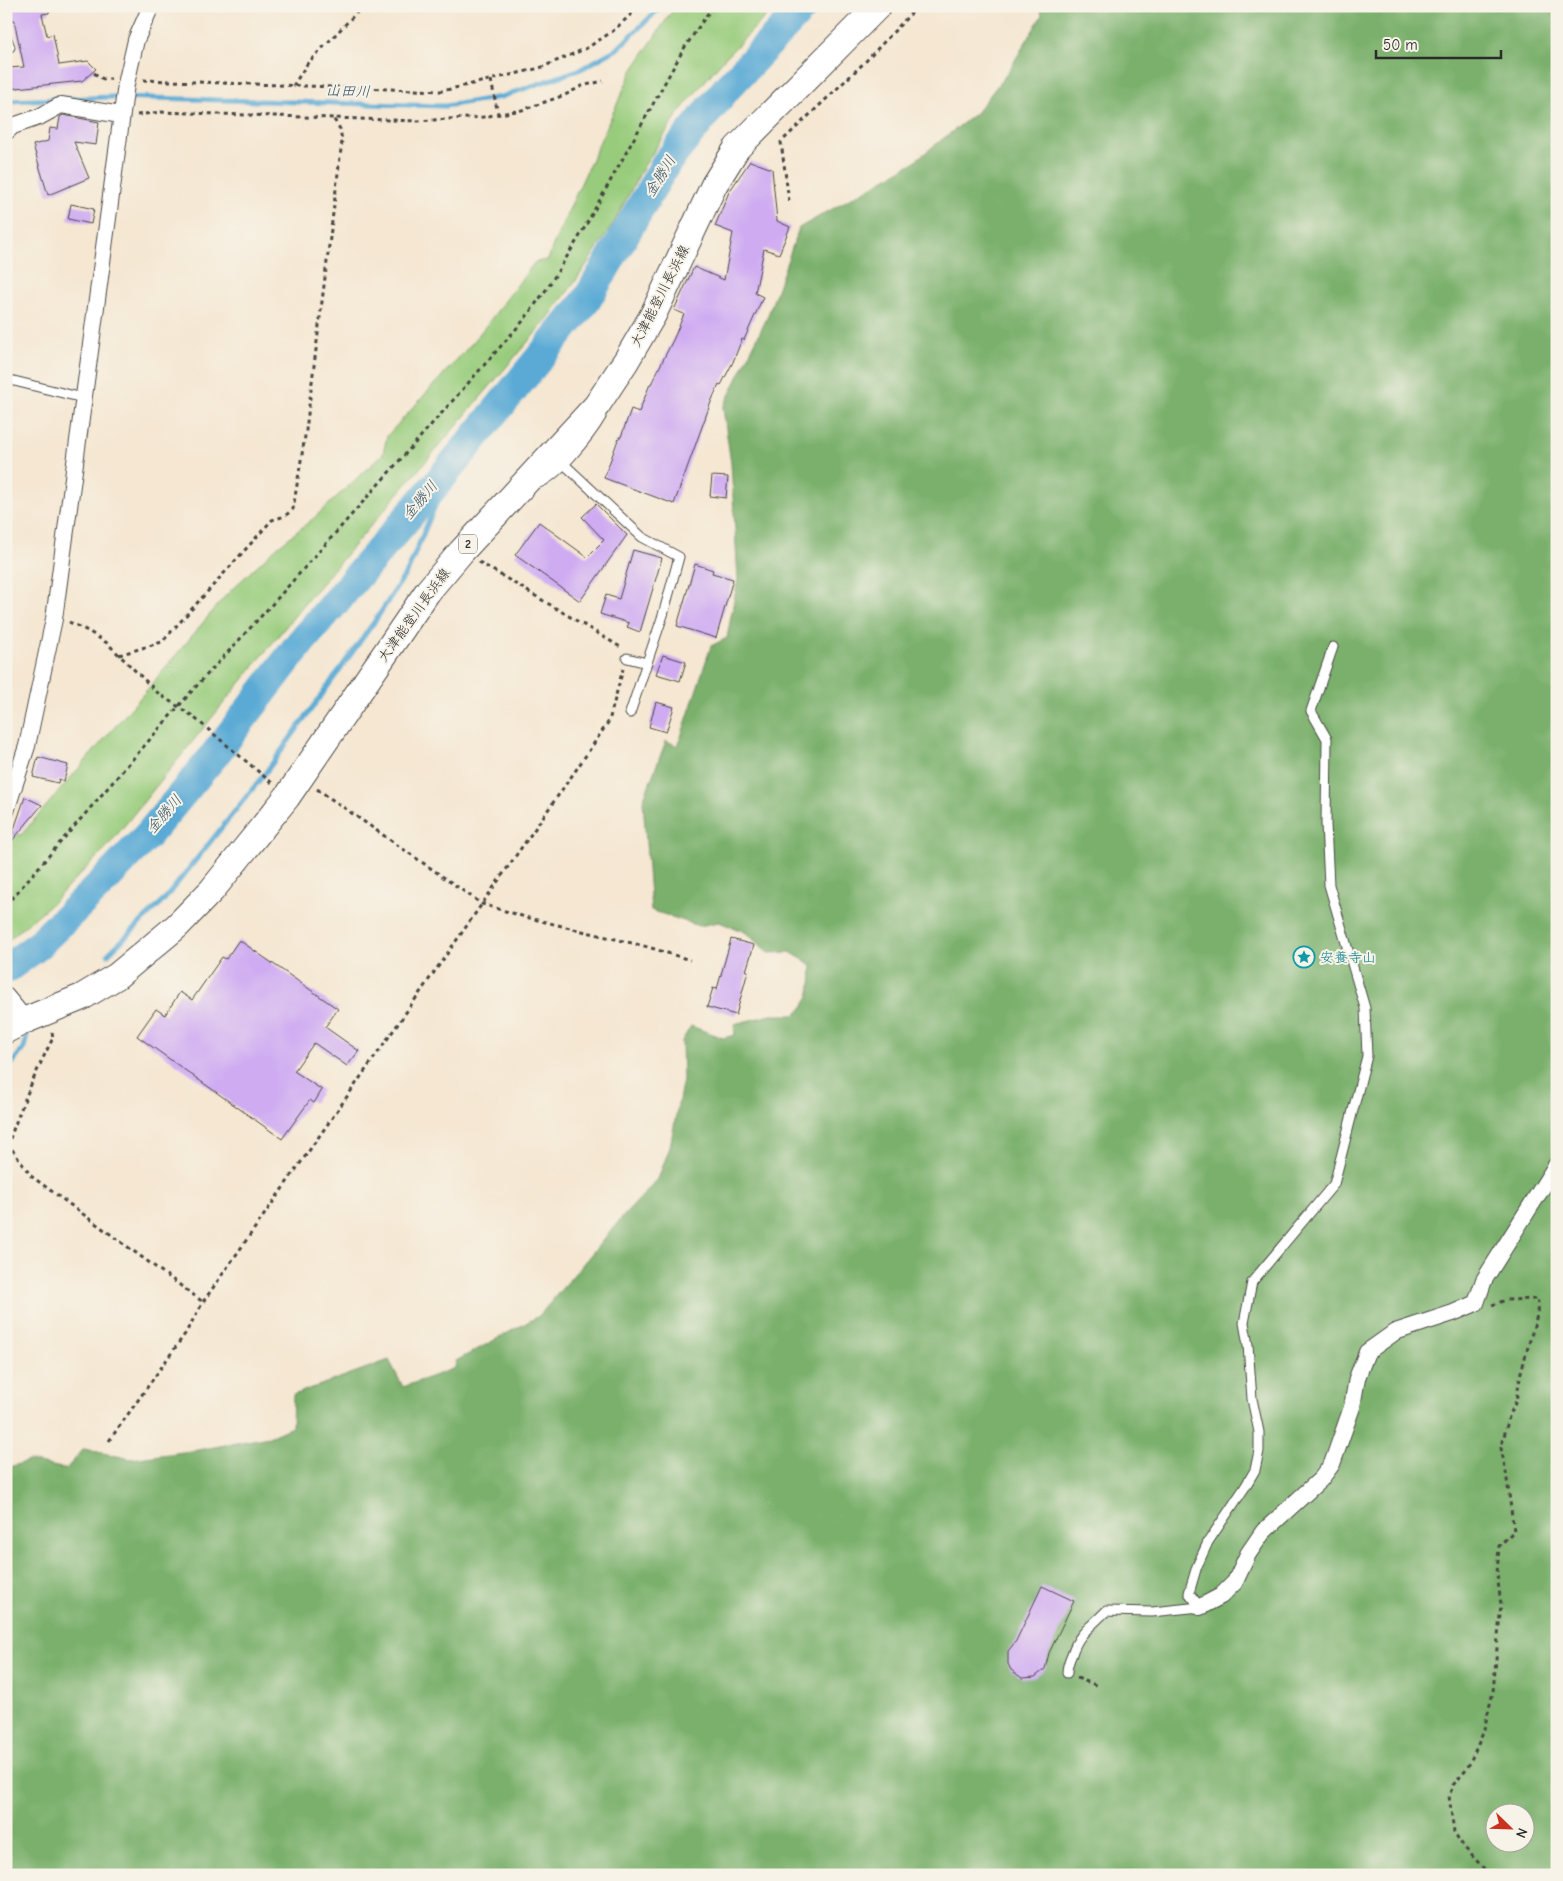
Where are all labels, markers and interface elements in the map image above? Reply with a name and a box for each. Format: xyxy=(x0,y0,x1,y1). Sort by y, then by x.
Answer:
scale bar xyxy=(1376,28,1500,60)
text: 50 m xyxy=(1383,36,1418,54)
water label: 山田川 xyxy=(325,81,371,101)
water label: 金勝川 xyxy=(640,152,680,200)
street label: 大津能登川長浜線 xyxy=(627,242,693,350)
water label: 金勝川 xyxy=(399,477,441,523)
road number: 2 xyxy=(459,534,477,554)
street label: 大津能登川長浜線 xyxy=(374,565,454,665)
water label: 金勝川 xyxy=(142,791,186,837)
place icon: 安養寺山 xyxy=(1292,945,1316,969)
place label: 安養寺山 xyxy=(1320,949,1376,966)
north arrow xyxy=(1486,1804,1536,1854)
text: N xyxy=(1512,1825,1531,1840)

